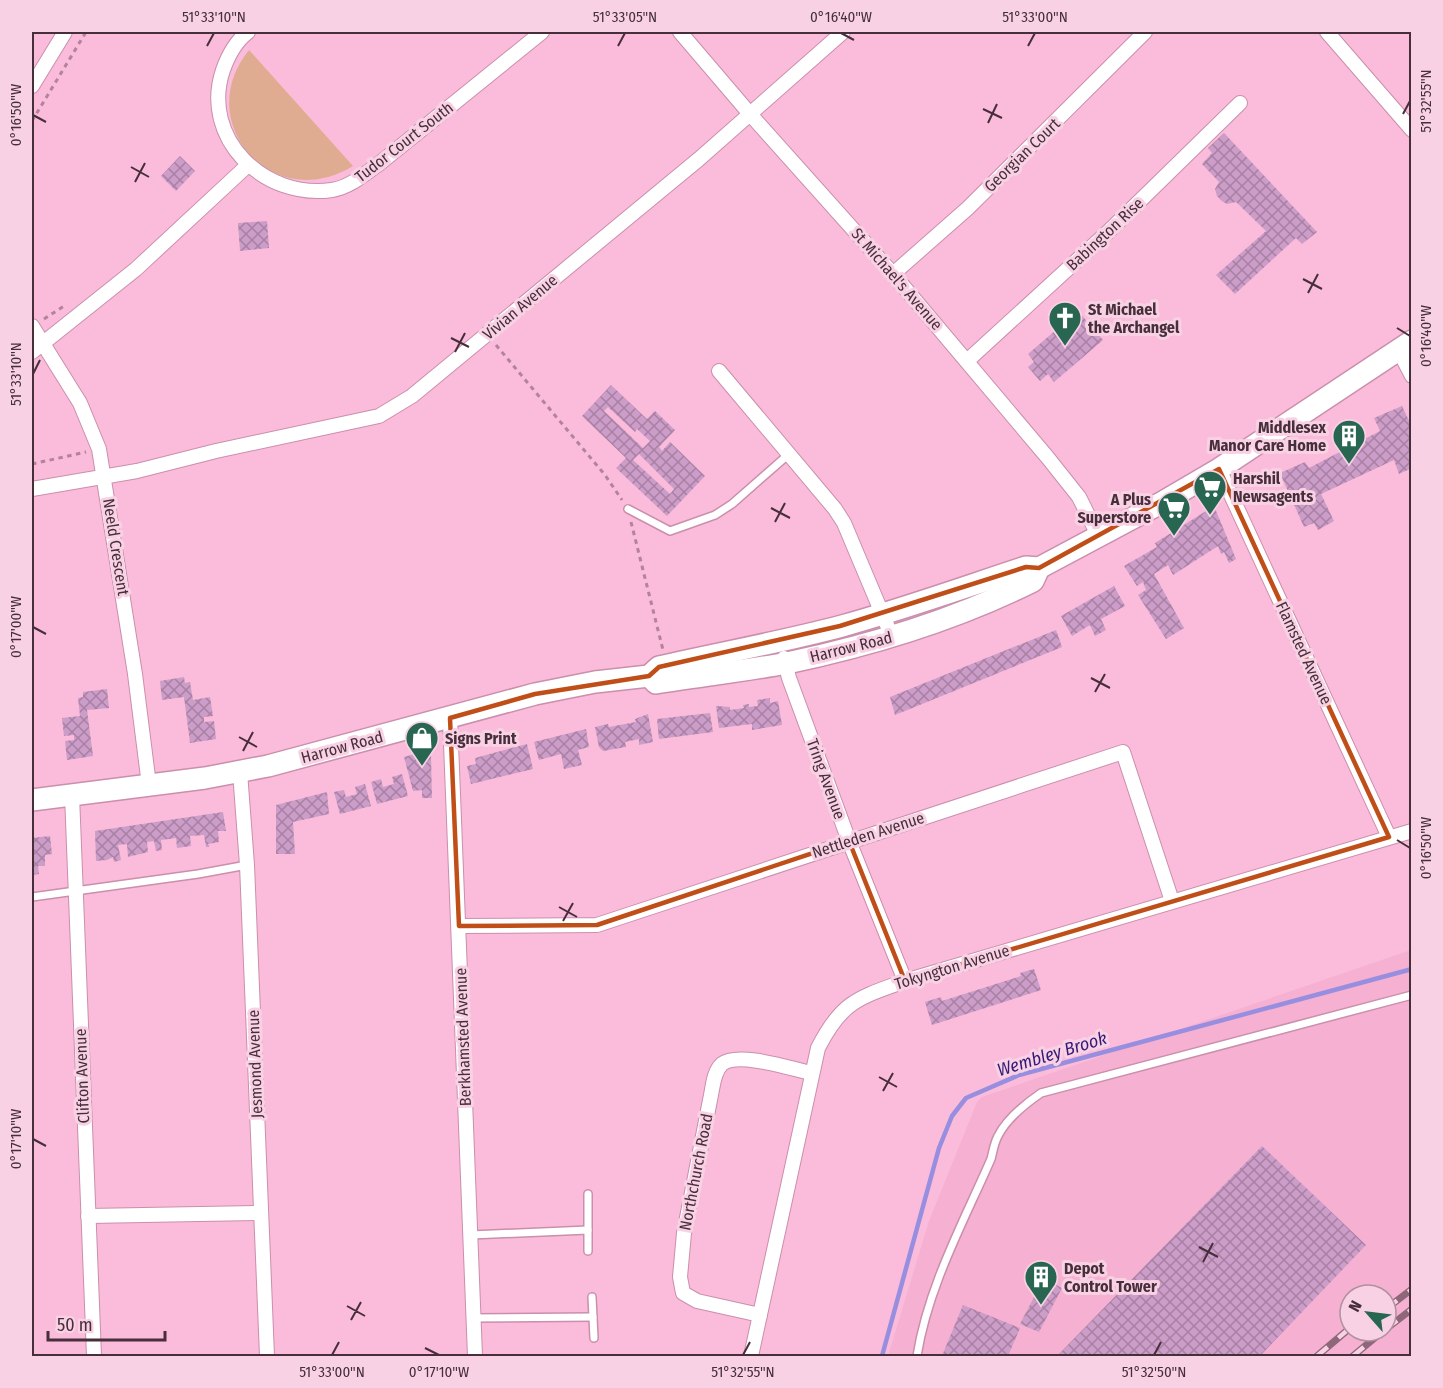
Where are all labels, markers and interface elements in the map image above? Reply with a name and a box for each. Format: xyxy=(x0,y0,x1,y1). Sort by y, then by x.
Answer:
text: 51°33'10"N xyxy=(182,8,246,26)
text: 51°33'05"N xyxy=(593,8,657,26)
text: 0°16'40"W xyxy=(810,8,872,26)
text: 51°33'00"N xyxy=(1002,8,1068,26)
text: 51°32'55"N xyxy=(1417,69,1435,133)
text: 0°16'50"W xyxy=(7,84,25,146)
street label: Tudor Court South xyxy=(351,98,457,186)
street label: Georgian Court xyxy=(980,114,1064,196)
street label: Babington Rise xyxy=(1063,194,1147,274)
street label: St Michael's Avenue xyxy=(847,224,947,334)
street label: Vivian Avenue xyxy=(479,270,561,344)
church icon: St Michael the Archangel xyxy=(1047,300,1083,347)
place label: St Michael the Archangel xyxy=(1088,300,1180,337)
text: 0°16'40"W xyxy=(1417,305,1435,367)
text: 51°33'10"N xyxy=(7,342,25,406)
place label: Middlesex Manor Care Home xyxy=(1209,418,1326,455)
building icon: Middlesex Manor Care Home xyxy=(1331,418,1367,465)
supermarket icon: Harshil Newsagents xyxy=(1192,469,1228,516)
place label: Harshil Newsagents xyxy=(1233,469,1313,506)
place label: A Plus Superstore xyxy=(1077,490,1151,527)
supermarket icon: A Plus Superstore xyxy=(1156,490,1192,537)
street label: Neeld Crescent xyxy=(99,497,133,598)
text: 0°17'00"W xyxy=(7,596,25,658)
street label: Flamsted Avenue xyxy=(1272,599,1336,708)
street label: Harrow Road xyxy=(808,628,894,666)
shop icon: Signs Print xyxy=(404,720,440,767)
street label: Harrow Road xyxy=(299,727,385,767)
place label: Signs Print xyxy=(445,729,517,748)
street label: Tring Avenue xyxy=(803,736,849,822)
street label: Nettleden Avenue xyxy=(810,808,927,862)
text: 0°16'50"W xyxy=(1417,817,1435,879)
street label: Tokyngton Avenue xyxy=(892,940,1012,994)
street label: Berkhamsted Avenue xyxy=(451,967,475,1107)
street label: Jesmond Avenue xyxy=(244,1009,266,1119)
water label: Wembley Brook xyxy=(994,1027,1110,1081)
street label: Clifton Avenue xyxy=(71,1028,93,1124)
text: 0°17'10"W xyxy=(7,1109,25,1169)
street label: Northchurch Road xyxy=(675,1112,717,1232)
building icon: Depot Control Tower xyxy=(1023,1259,1059,1306)
place label: Depot Control Tower xyxy=(1064,1259,1157,1296)
north arrow xyxy=(1338,1283,1398,1343)
text: N xyxy=(1345,1297,1366,1315)
scale bar xyxy=(48,1304,165,1342)
text: 50 m xyxy=(57,1314,93,1336)
text: 51°33'00"N xyxy=(299,1363,365,1381)
text: 0°17'10"W xyxy=(409,1363,469,1381)
text: 51°32'55"N xyxy=(711,1363,775,1381)
text: 51°32'50"N xyxy=(1122,1363,1186,1381)

